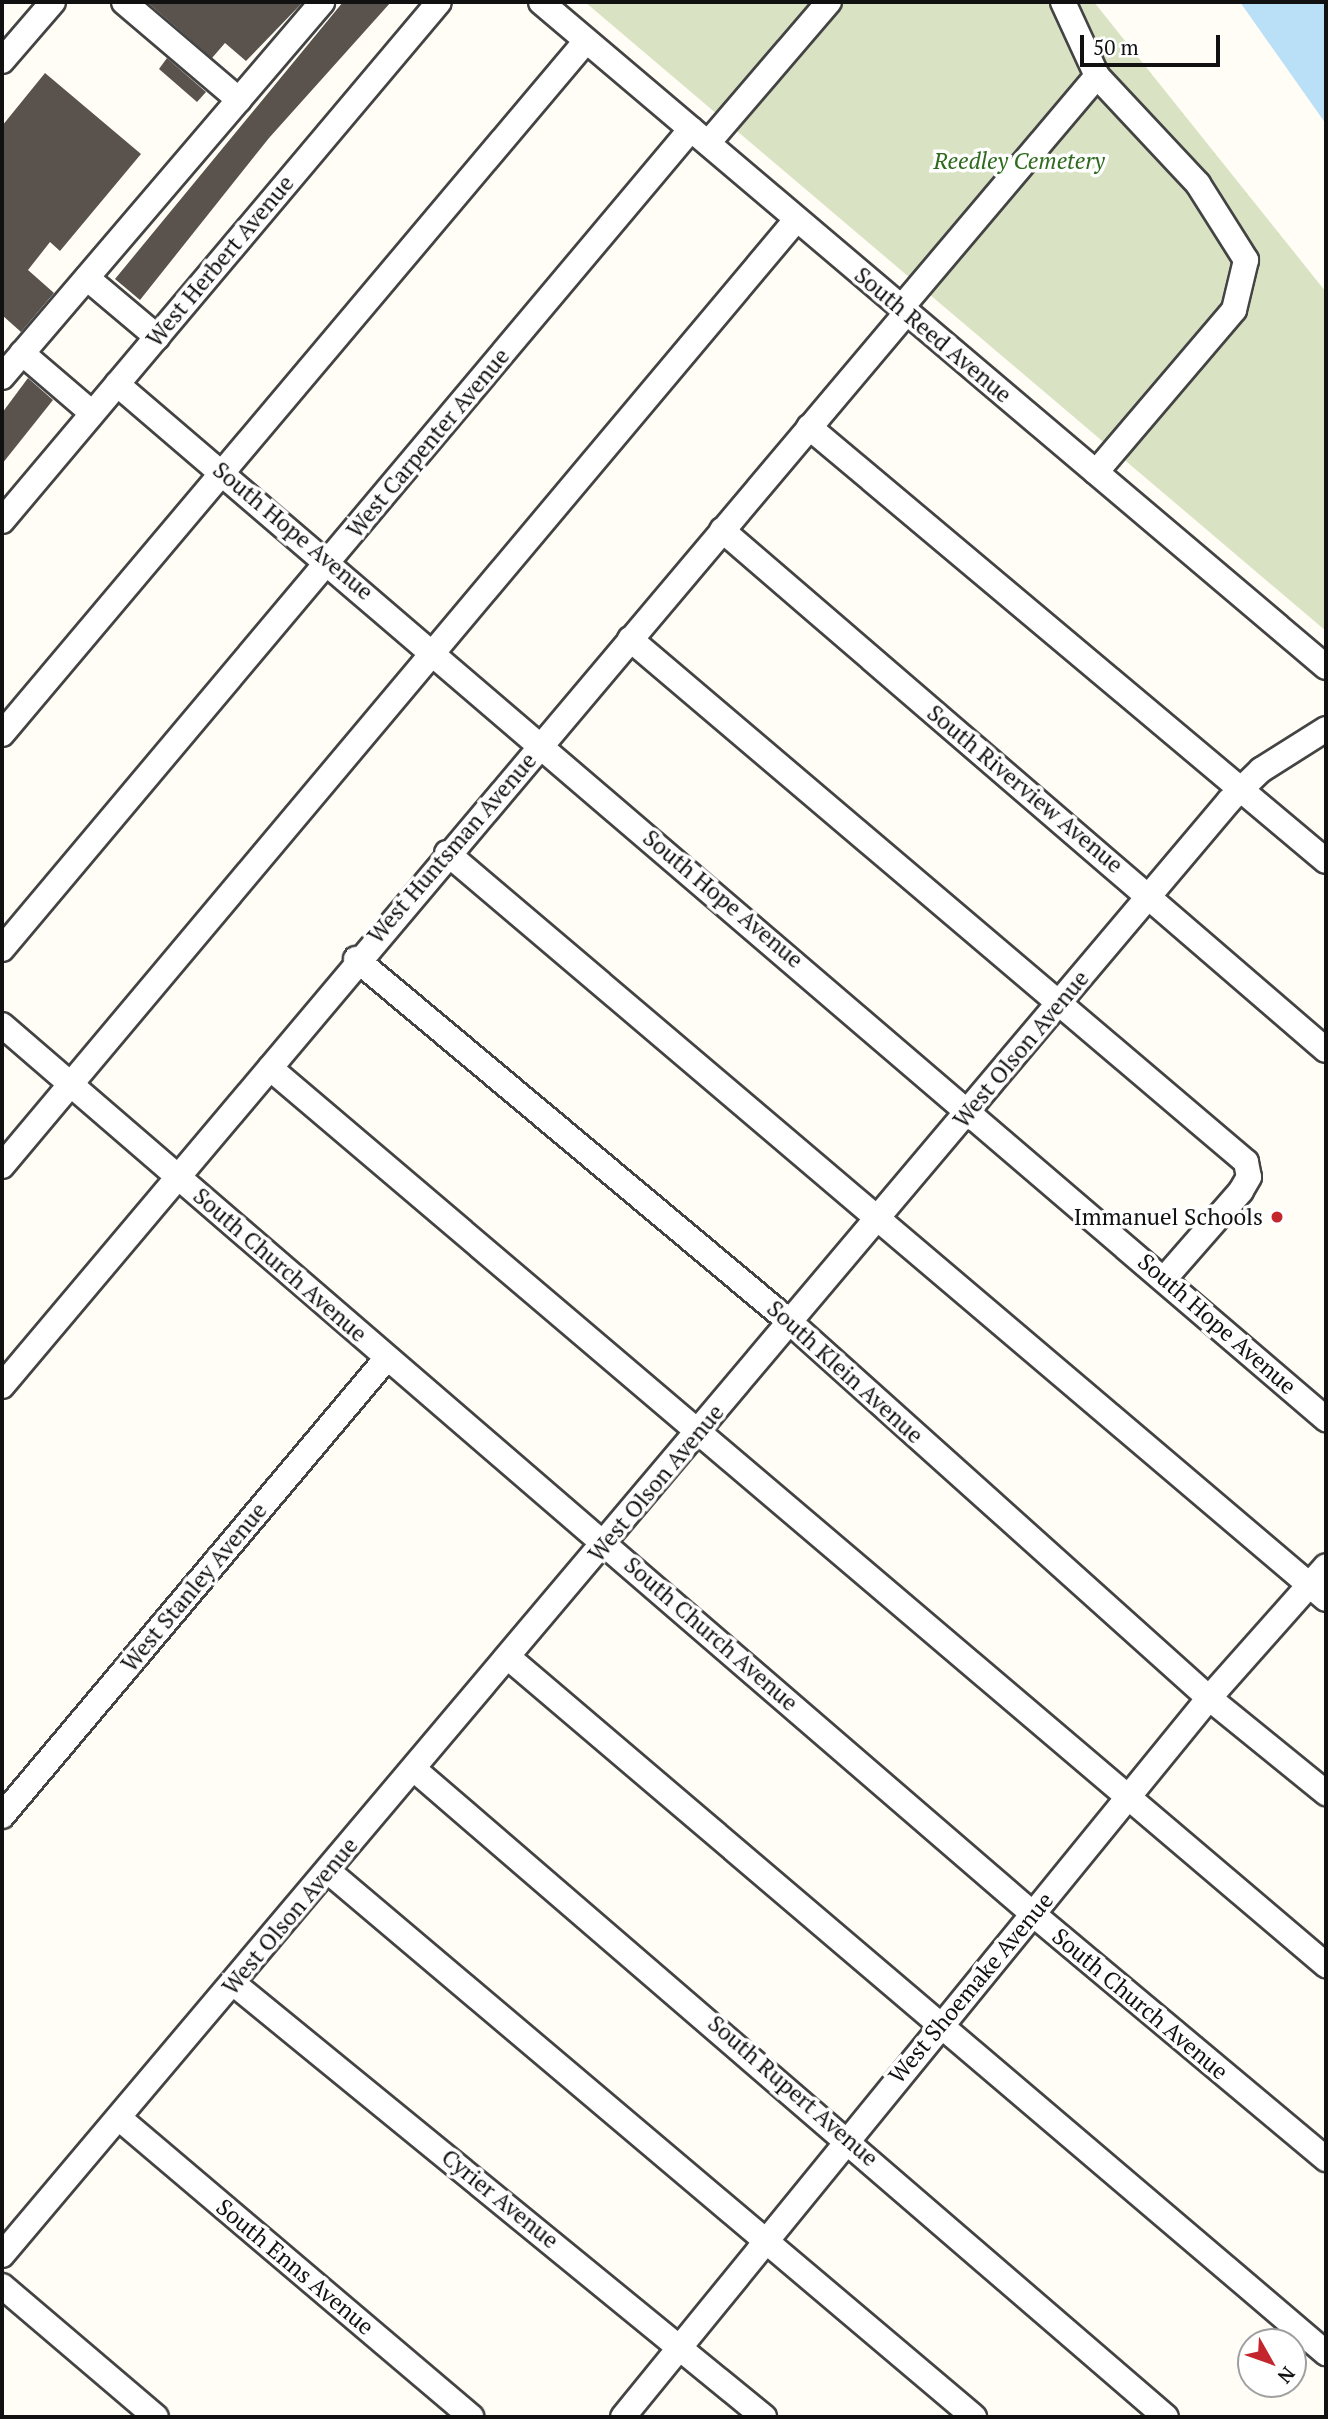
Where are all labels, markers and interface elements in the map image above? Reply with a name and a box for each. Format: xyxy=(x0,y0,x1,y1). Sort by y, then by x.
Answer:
scale bar xyxy=(1083,21,1223,65)
text: 50 m xyxy=(1093,33,1139,61)
park label: Reedley Cemetery xyxy=(933,147,1105,175)
street label: West Herbert Avenue xyxy=(140,170,300,352)
street label: South Reed Avenue xyxy=(849,261,1017,409)
street label: West Carpenter Avenue xyxy=(341,343,515,543)
street label: South Hope Avenue xyxy=(207,456,379,606)
street label: South Riverview Avenue xyxy=(921,699,1129,879)
street label: West Huntsman Avenue xyxy=(362,747,542,949)
street label: South Hope Avenue xyxy=(637,824,809,974)
street label: West Olson Avenue xyxy=(947,965,1095,1133)
street label: South Church Avenue xyxy=(187,1182,373,1348)
place label: Immanuel Schools xyxy=(1074,1203,1263,1231)
marker: Immanuel Schools xyxy=(1269,1209,1285,1225)
street label: South Hope Avenue xyxy=(1132,1248,1302,1400)
street label: South Klein Avenue xyxy=(761,1295,929,1449)
street label: West Olson Avenue xyxy=(582,1399,730,1567)
street label: West Stanley Avenue xyxy=(115,1497,273,1677)
street label: South Church Avenue xyxy=(618,1551,804,1717)
street label: West Olson Avenue xyxy=(216,1832,364,2000)
street label: West Shoemake Avenue xyxy=(883,1887,1059,2089)
street label: South Church Avenue xyxy=(1046,1922,1234,2086)
street label: South Rupert Avenue xyxy=(702,2010,884,2172)
street label: Cyrier Avenue xyxy=(436,2143,564,2255)
street label: South Enns Avenue xyxy=(211,2193,379,2341)
north arrow xyxy=(1237,2328,1307,2398)
text: N xyxy=(1273,2362,1301,2389)

